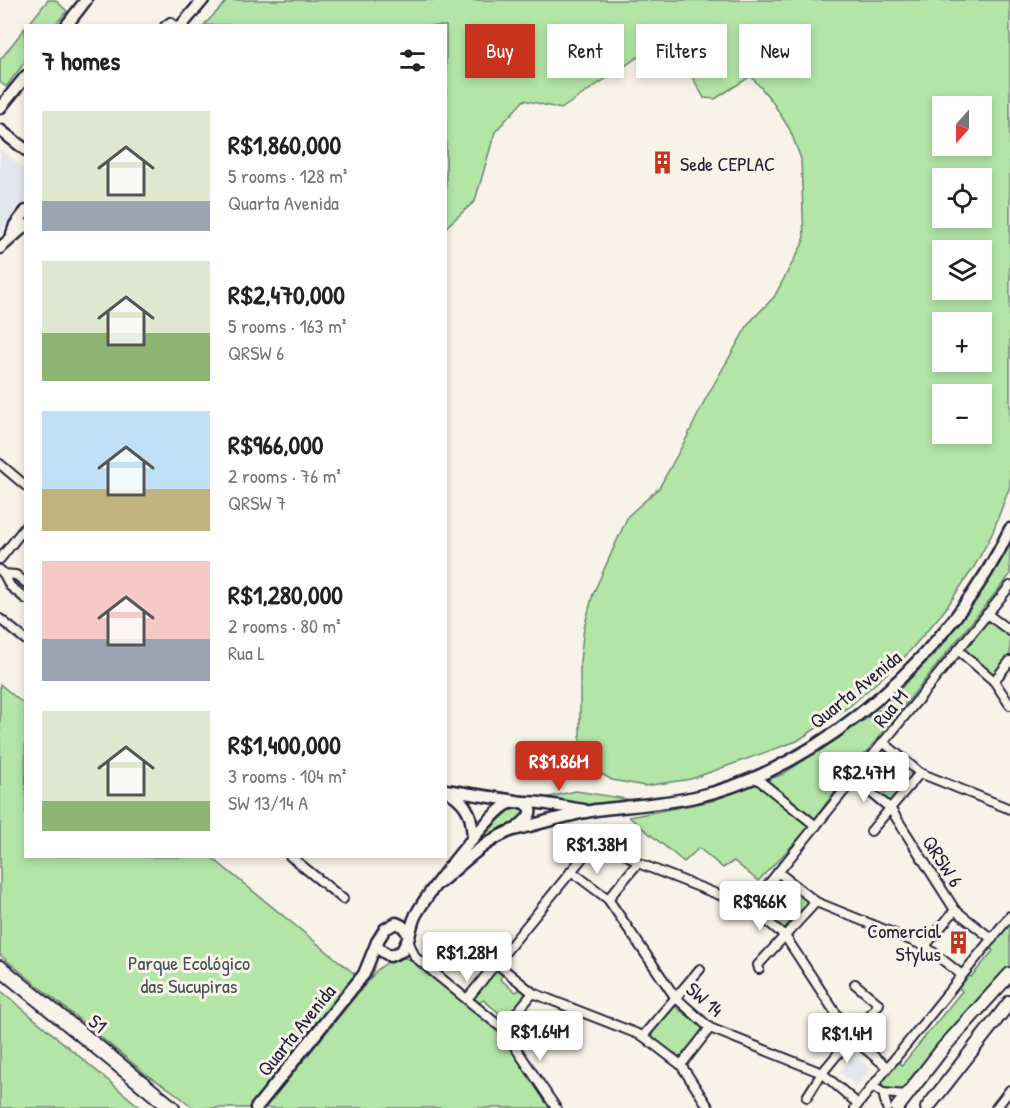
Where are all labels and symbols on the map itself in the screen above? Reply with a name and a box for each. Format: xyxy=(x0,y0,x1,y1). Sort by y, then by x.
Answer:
north arrow xyxy=(932,96,992,156)
building icon: Sede CEPLAC xyxy=(649,150,675,176)
place label: Sede CEPLAC xyxy=(680,150,775,177)
street label: Quarta Avenida xyxy=(803,644,907,734)
street label: Rua M xyxy=(866,683,914,733)
pin: R$1.86M xyxy=(504,741,614,792)
pin: R$2.47M xyxy=(809,752,919,803)
pin: R$1.38M xyxy=(542,824,652,875)
street label: QRSW 6 xyxy=(916,830,970,892)
pin: R$966K xyxy=(711,881,809,932)
place label: Comercial Stylus xyxy=(867,917,942,967)
building icon: Comercial Stylus xyxy=(946,929,972,955)
pin: R$1.28M xyxy=(412,932,522,983)
park label: Parque Ecológico das Sucupiras xyxy=(128,949,250,999)
street label: SW 14 xyxy=(681,976,729,1022)
street label: Quarta Avenida xyxy=(251,978,341,1082)
street label: S1 xyxy=(83,1007,113,1039)
pin: R$1.64M xyxy=(485,1011,595,1062)
pin: R$1.4M xyxy=(798,1013,896,1064)

